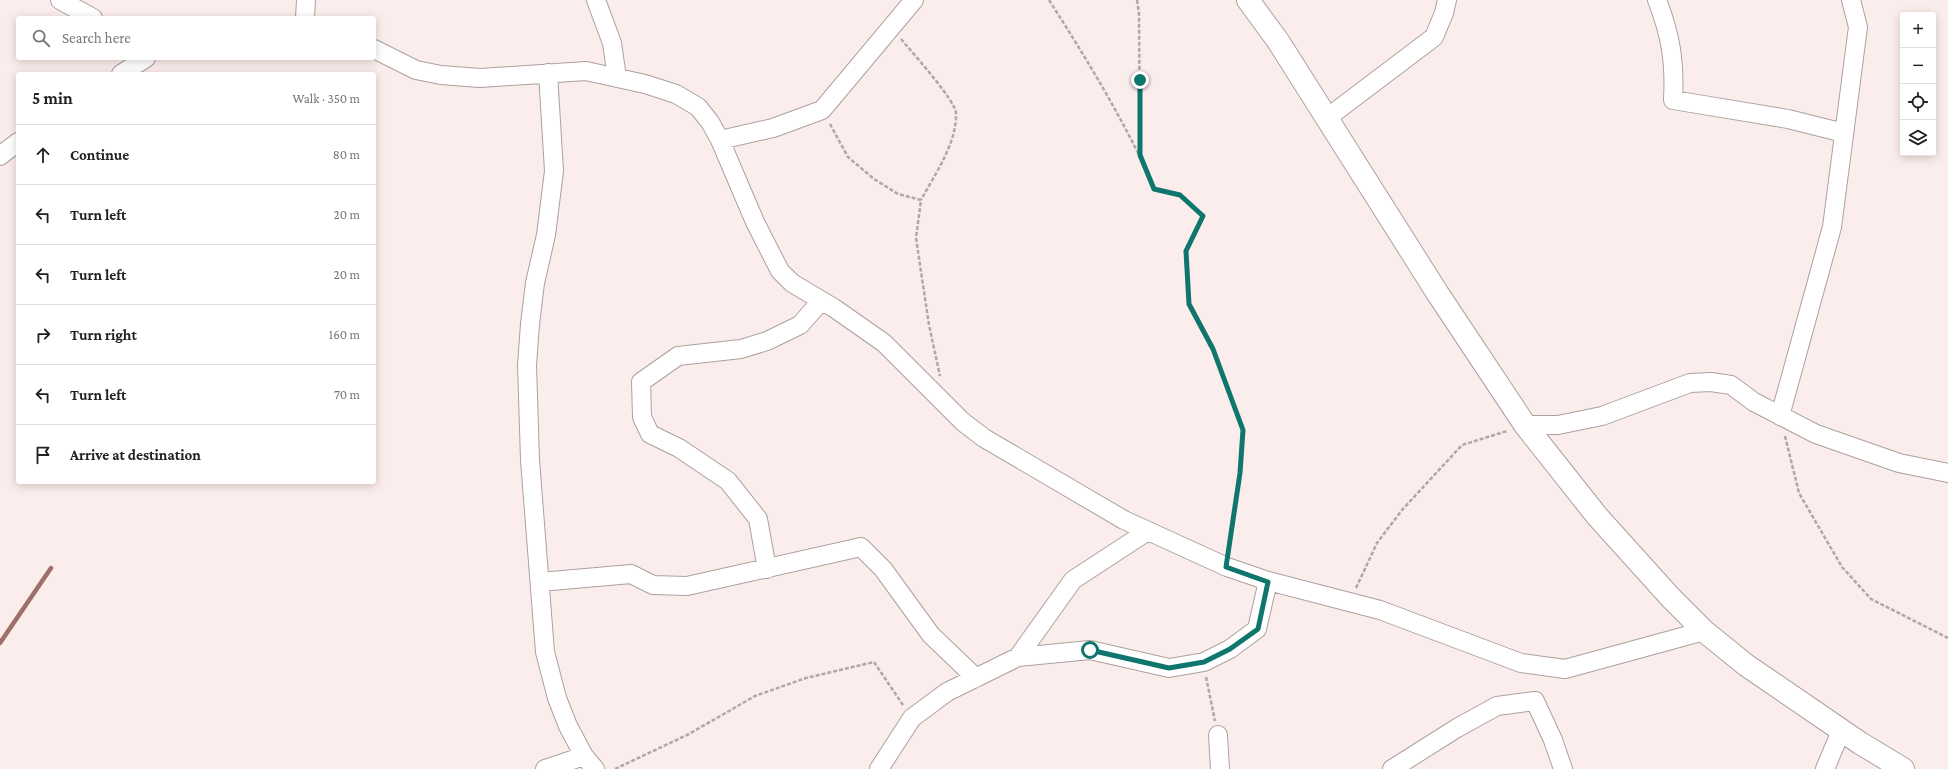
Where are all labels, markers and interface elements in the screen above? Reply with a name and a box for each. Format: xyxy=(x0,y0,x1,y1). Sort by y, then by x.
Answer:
map controls xyxy=(1900,12,1936,156)
button: + xyxy=(1900,12,1936,48)
search box xyxy=(16,16,376,60)
icon: search xyxy=(30,27,52,49)
text: Search here xyxy=(62,30,131,46)
button: − xyxy=(1900,48,1936,84)
route end xyxy=(1131,71,1149,89)
button: locate xyxy=(1900,84,1936,120)
text: 5 min xyxy=(32,89,73,108)
text: Walk · 350 m xyxy=(292,91,360,106)
button: layers xyxy=(1900,120,1936,156)
icon: ahead xyxy=(32,144,54,166)
text: Continue xyxy=(70,147,129,163)
text: 80 m xyxy=(333,147,360,162)
icon: left xyxy=(32,204,54,226)
text: Turn left xyxy=(70,207,126,223)
text: 20 m xyxy=(334,207,360,222)
icon: left xyxy=(32,264,54,286)
text: Turn left xyxy=(70,267,126,283)
text: 20 m xyxy=(334,267,360,282)
icon: right xyxy=(32,324,54,346)
text: Turn right xyxy=(70,327,137,343)
text: 160 m xyxy=(329,327,360,342)
icon: left xyxy=(32,384,54,406)
text: Turn left xyxy=(70,387,126,403)
text: 70 m xyxy=(334,387,360,402)
icon: arrive xyxy=(32,444,54,466)
text: Arrive at destination xyxy=(70,447,201,463)
route start xyxy=(1081,641,1099,659)

